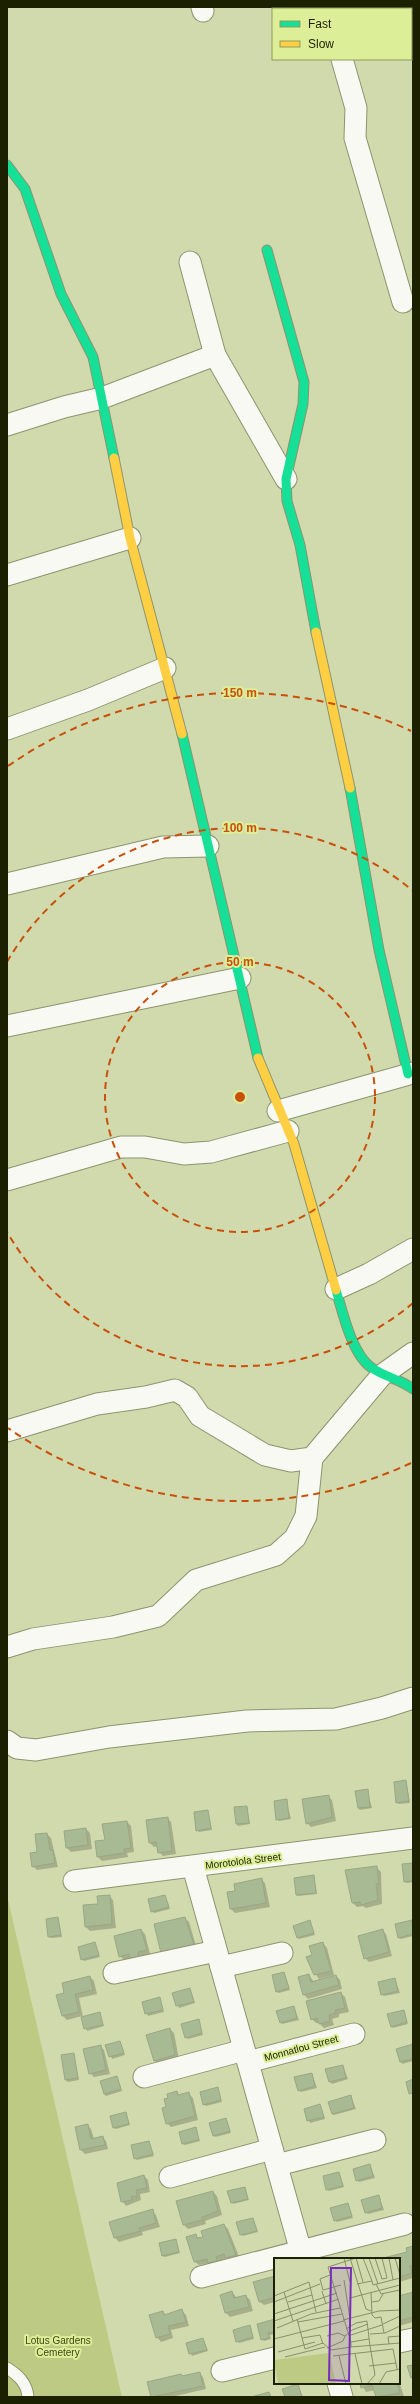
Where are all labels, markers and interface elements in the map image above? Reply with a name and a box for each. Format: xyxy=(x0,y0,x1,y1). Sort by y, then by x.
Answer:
legend xyxy=(272,8,412,60)
text: Fast xyxy=(308,17,332,31)
text: Slow xyxy=(308,37,334,51)
text: 150 m xyxy=(223,686,257,700)
text: 100 m xyxy=(223,821,257,835)
text: 50 m xyxy=(226,955,254,969)
centre of rings xyxy=(233,1090,247,1104)
street label: Morotolola Street xyxy=(205,1851,282,1871)
street label: Monnatlou Street xyxy=(263,2033,339,2063)
inset map xyxy=(274,2258,400,2384)
park label: Lotus Gardens Cemetery xyxy=(25,2335,91,2358)

